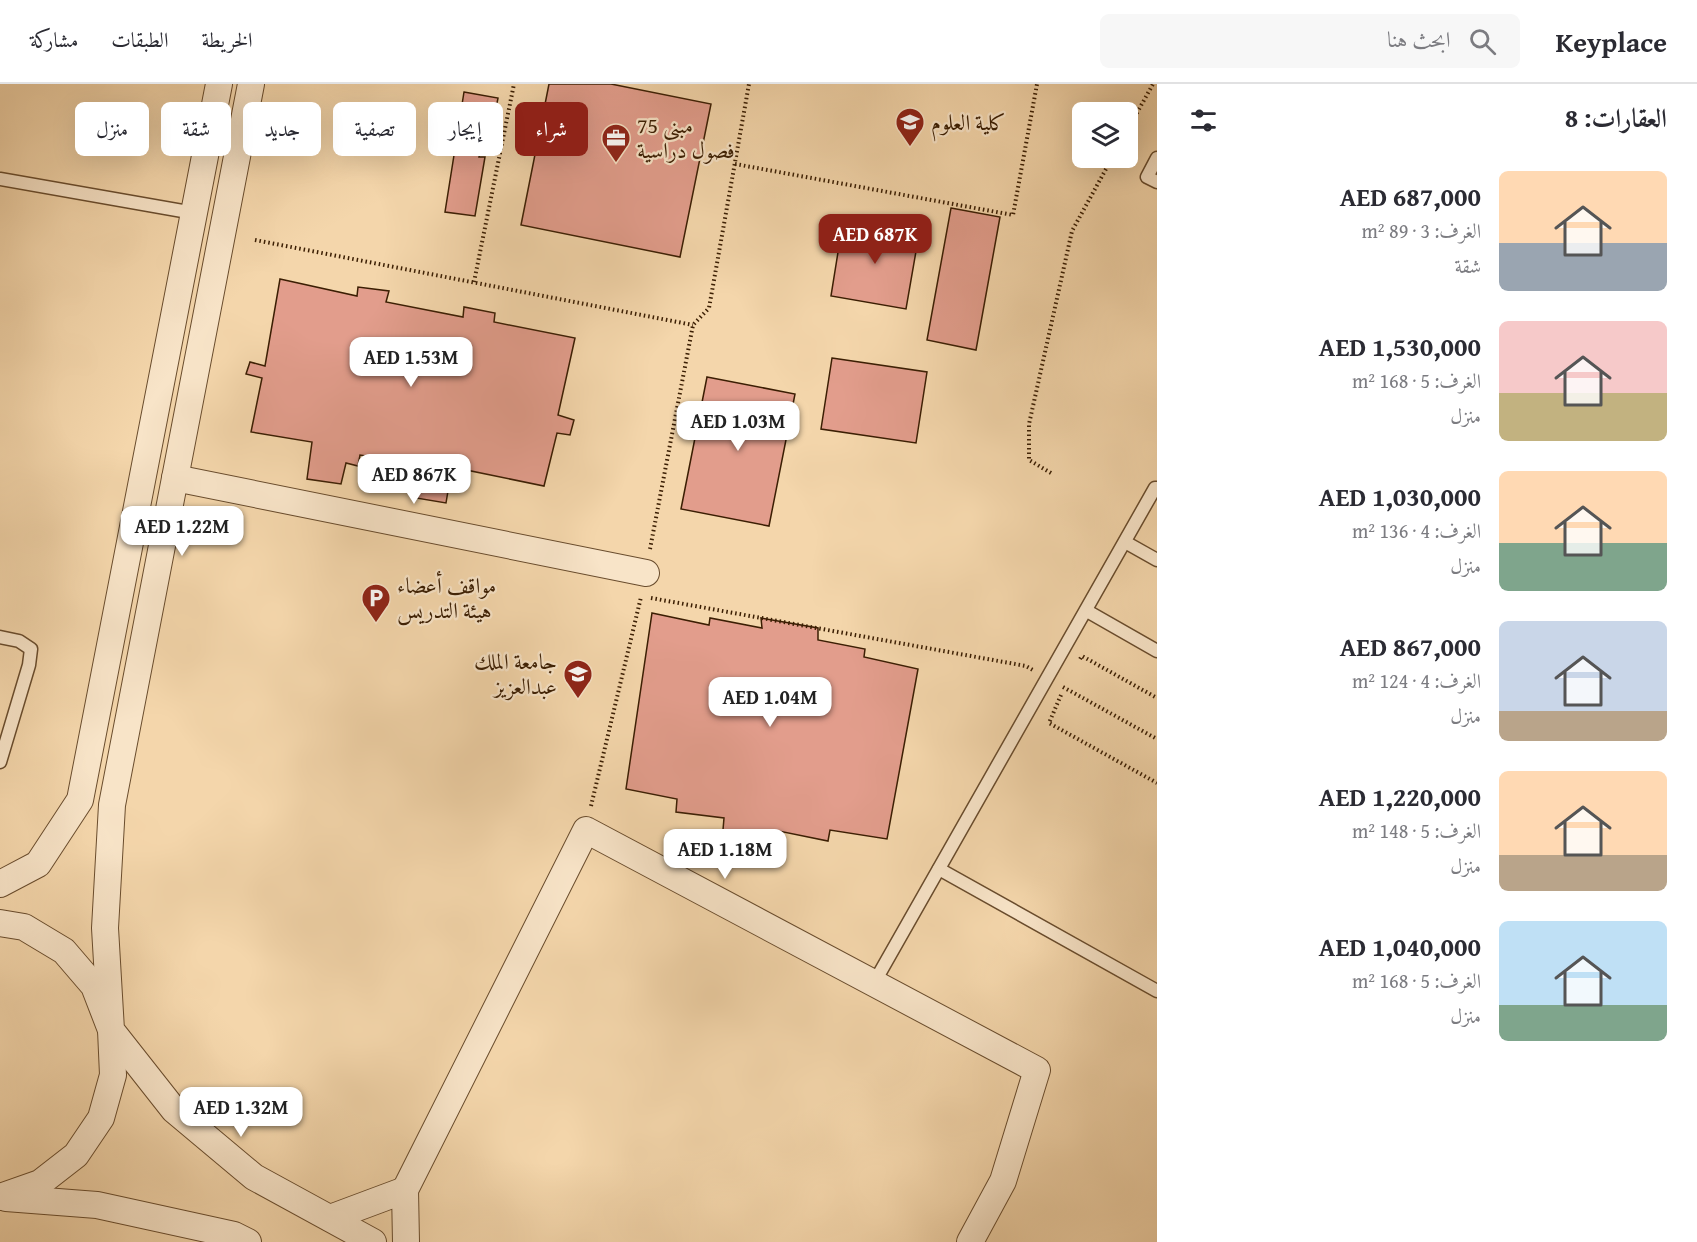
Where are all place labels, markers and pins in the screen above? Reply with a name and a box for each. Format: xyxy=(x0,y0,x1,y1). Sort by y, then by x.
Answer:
school or university icon: كلية العلوم xyxy=(894,106,926,148)
place label: كلية العلوم xyxy=(931,106,1006,142)
place label: مبنى 75 فصول دراسية xyxy=(637,109,735,166)
office icon: مبنى 75 فصول دراسية xyxy=(600,122,632,164)
pin: AED 687K xyxy=(813,214,937,265)
pin: AED 1.53M xyxy=(342,337,480,388)
pin: AED 1.03M xyxy=(669,401,807,452)
pin: AED 867K xyxy=(352,454,476,505)
pin: AED 1.22M xyxy=(113,506,251,557)
place label: مواقف أعضاء هيئة التدريس xyxy=(397,569,496,626)
parking icon: مواقف أعضاء هيئة التدريس xyxy=(360,582,392,624)
place label: جامعة الملك عبدالعزيز xyxy=(474,645,557,702)
school or university icon: جامعة الملك عبدالعزيز xyxy=(562,658,594,700)
pin: AED 1.04M xyxy=(701,677,839,728)
pin: AED 1.18M xyxy=(656,829,794,880)
pin: AED 1.32M xyxy=(172,1087,310,1138)

